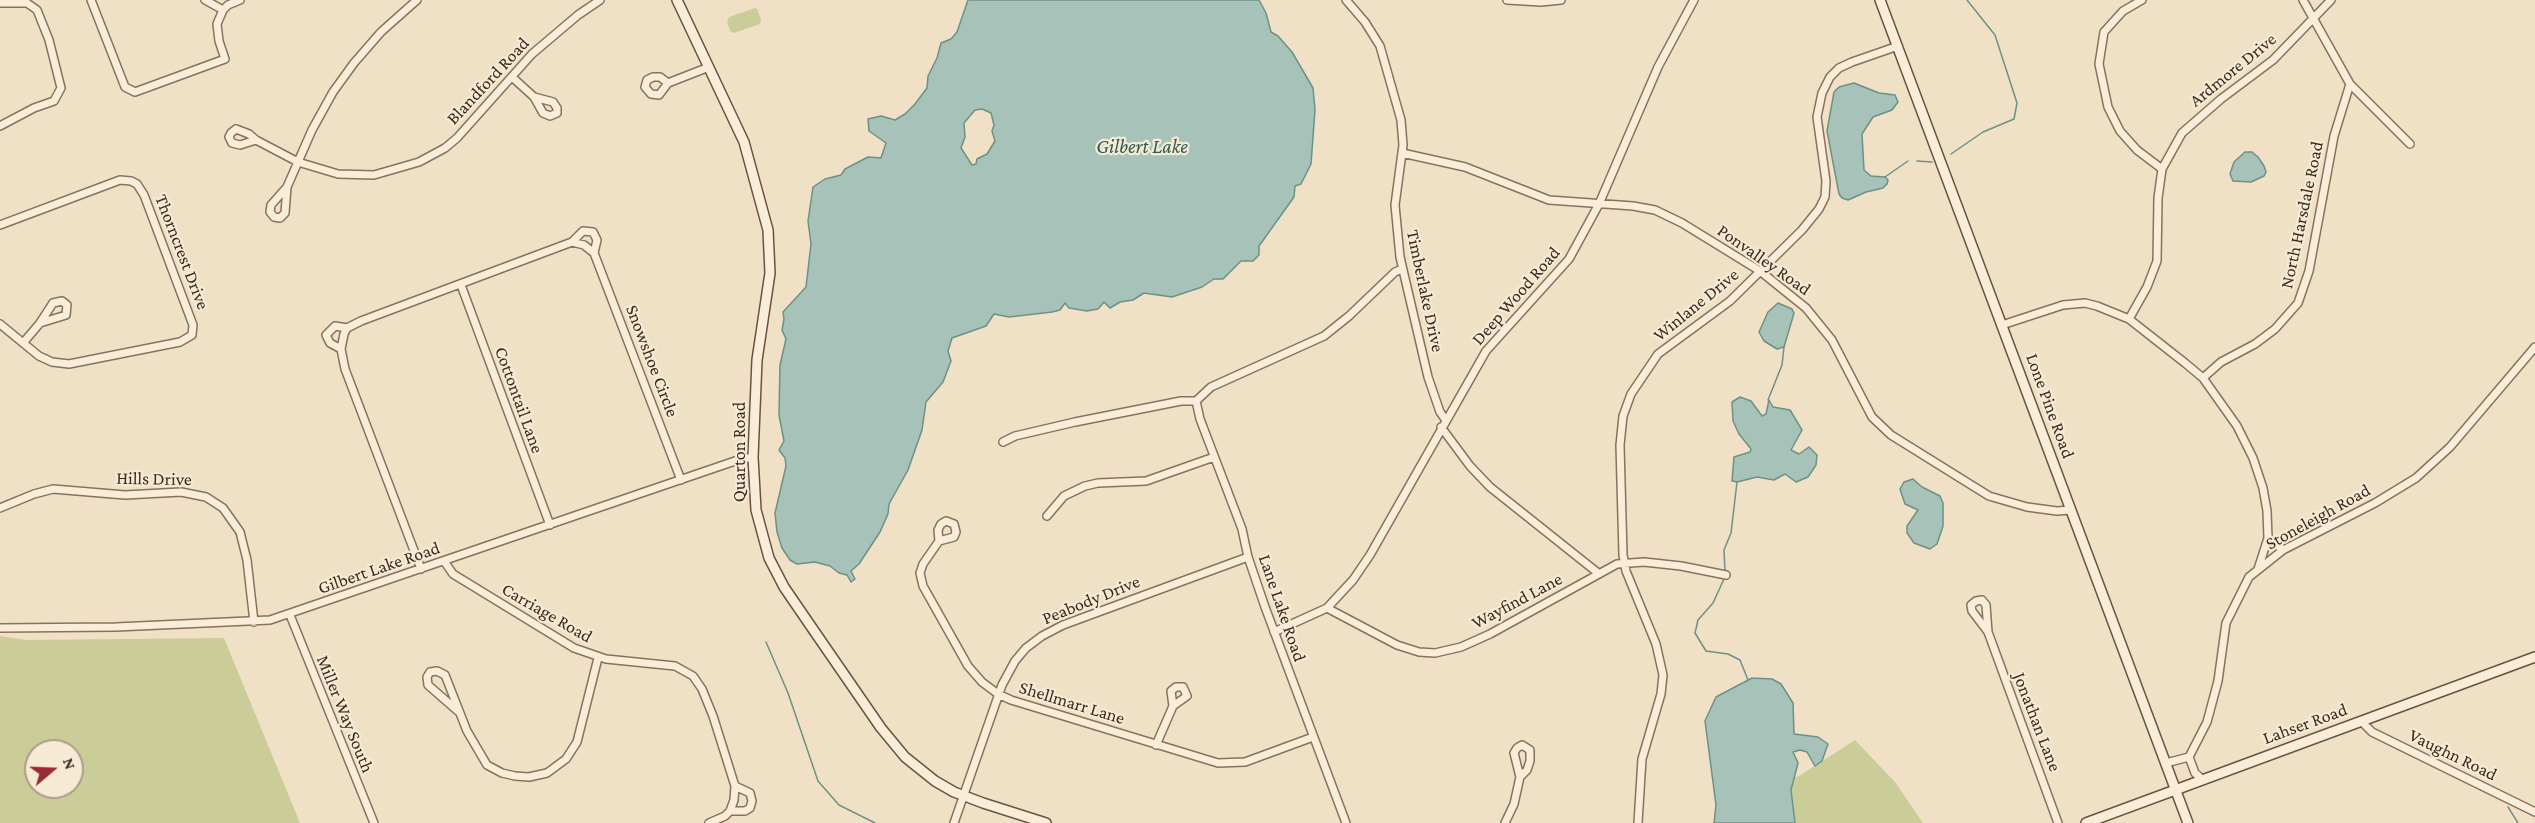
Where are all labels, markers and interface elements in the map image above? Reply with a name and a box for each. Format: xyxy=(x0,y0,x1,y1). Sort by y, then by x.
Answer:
street label: Ardmore Drive xyxy=(2185,28,2281,112)
street label: Blandford Road xyxy=(442,33,534,129)
water label: Gilbert Lake xyxy=(1096,135,1188,159)
street label: North Harsdale Road xyxy=(2276,139,2328,291)
street label: Thorncrest Drive xyxy=(150,191,214,313)
street label: Ponvalley Road xyxy=(1713,220,1815,300)
street label: Timberlake Drive xyxy=(1402,228,1448,354)
street label: Deep Wood Road xyxy=(1467,242,1565,350)
street label: Winlane Drive xyxy=(1649,264,1743,346)
street label: Snowshoe Circle xyxy=(621,302,683,420)
street label: Cottontail Lane xyxy=(490,344,548,456)
street label: Lone Pine Road xyxy=(2021,351,2079,461)
street label: Quarton Road xyxy=(728,402,750,502)
street label: Hills Drive xyxy=(116,468,192,490)
street label: Stoneleigh Road xyxy=(2262,479,2374,555)
street label: Gilbert Lake Road xyxy=(315,537,443,599)
street label: Lane Lake Road xyxy=(1254,552,1310,664)
street label: Wayfind Lane xyxy=(1468,568,1566,634)
street label: Peabody Drive xyxy=(1039,571,1143,629)
street label: Carriage Road xyxy=(498,578,596,648)
street label: Miller Way South xyxy=(312,652,378,776)
street label: Jonathan Lane xyxy=(2008,670,2066,774)
street label: Shellmarr Lane xyxy=(1017,677,1127,729)
street label: Lahser Road xyxy=(2260,699,2350,749)
street label: Vaughn Road xyxy=(2405,724,2501,786)
north arrow xyxy=(24,739,84,799)
text: N xyxy=(60,756,79,772)

